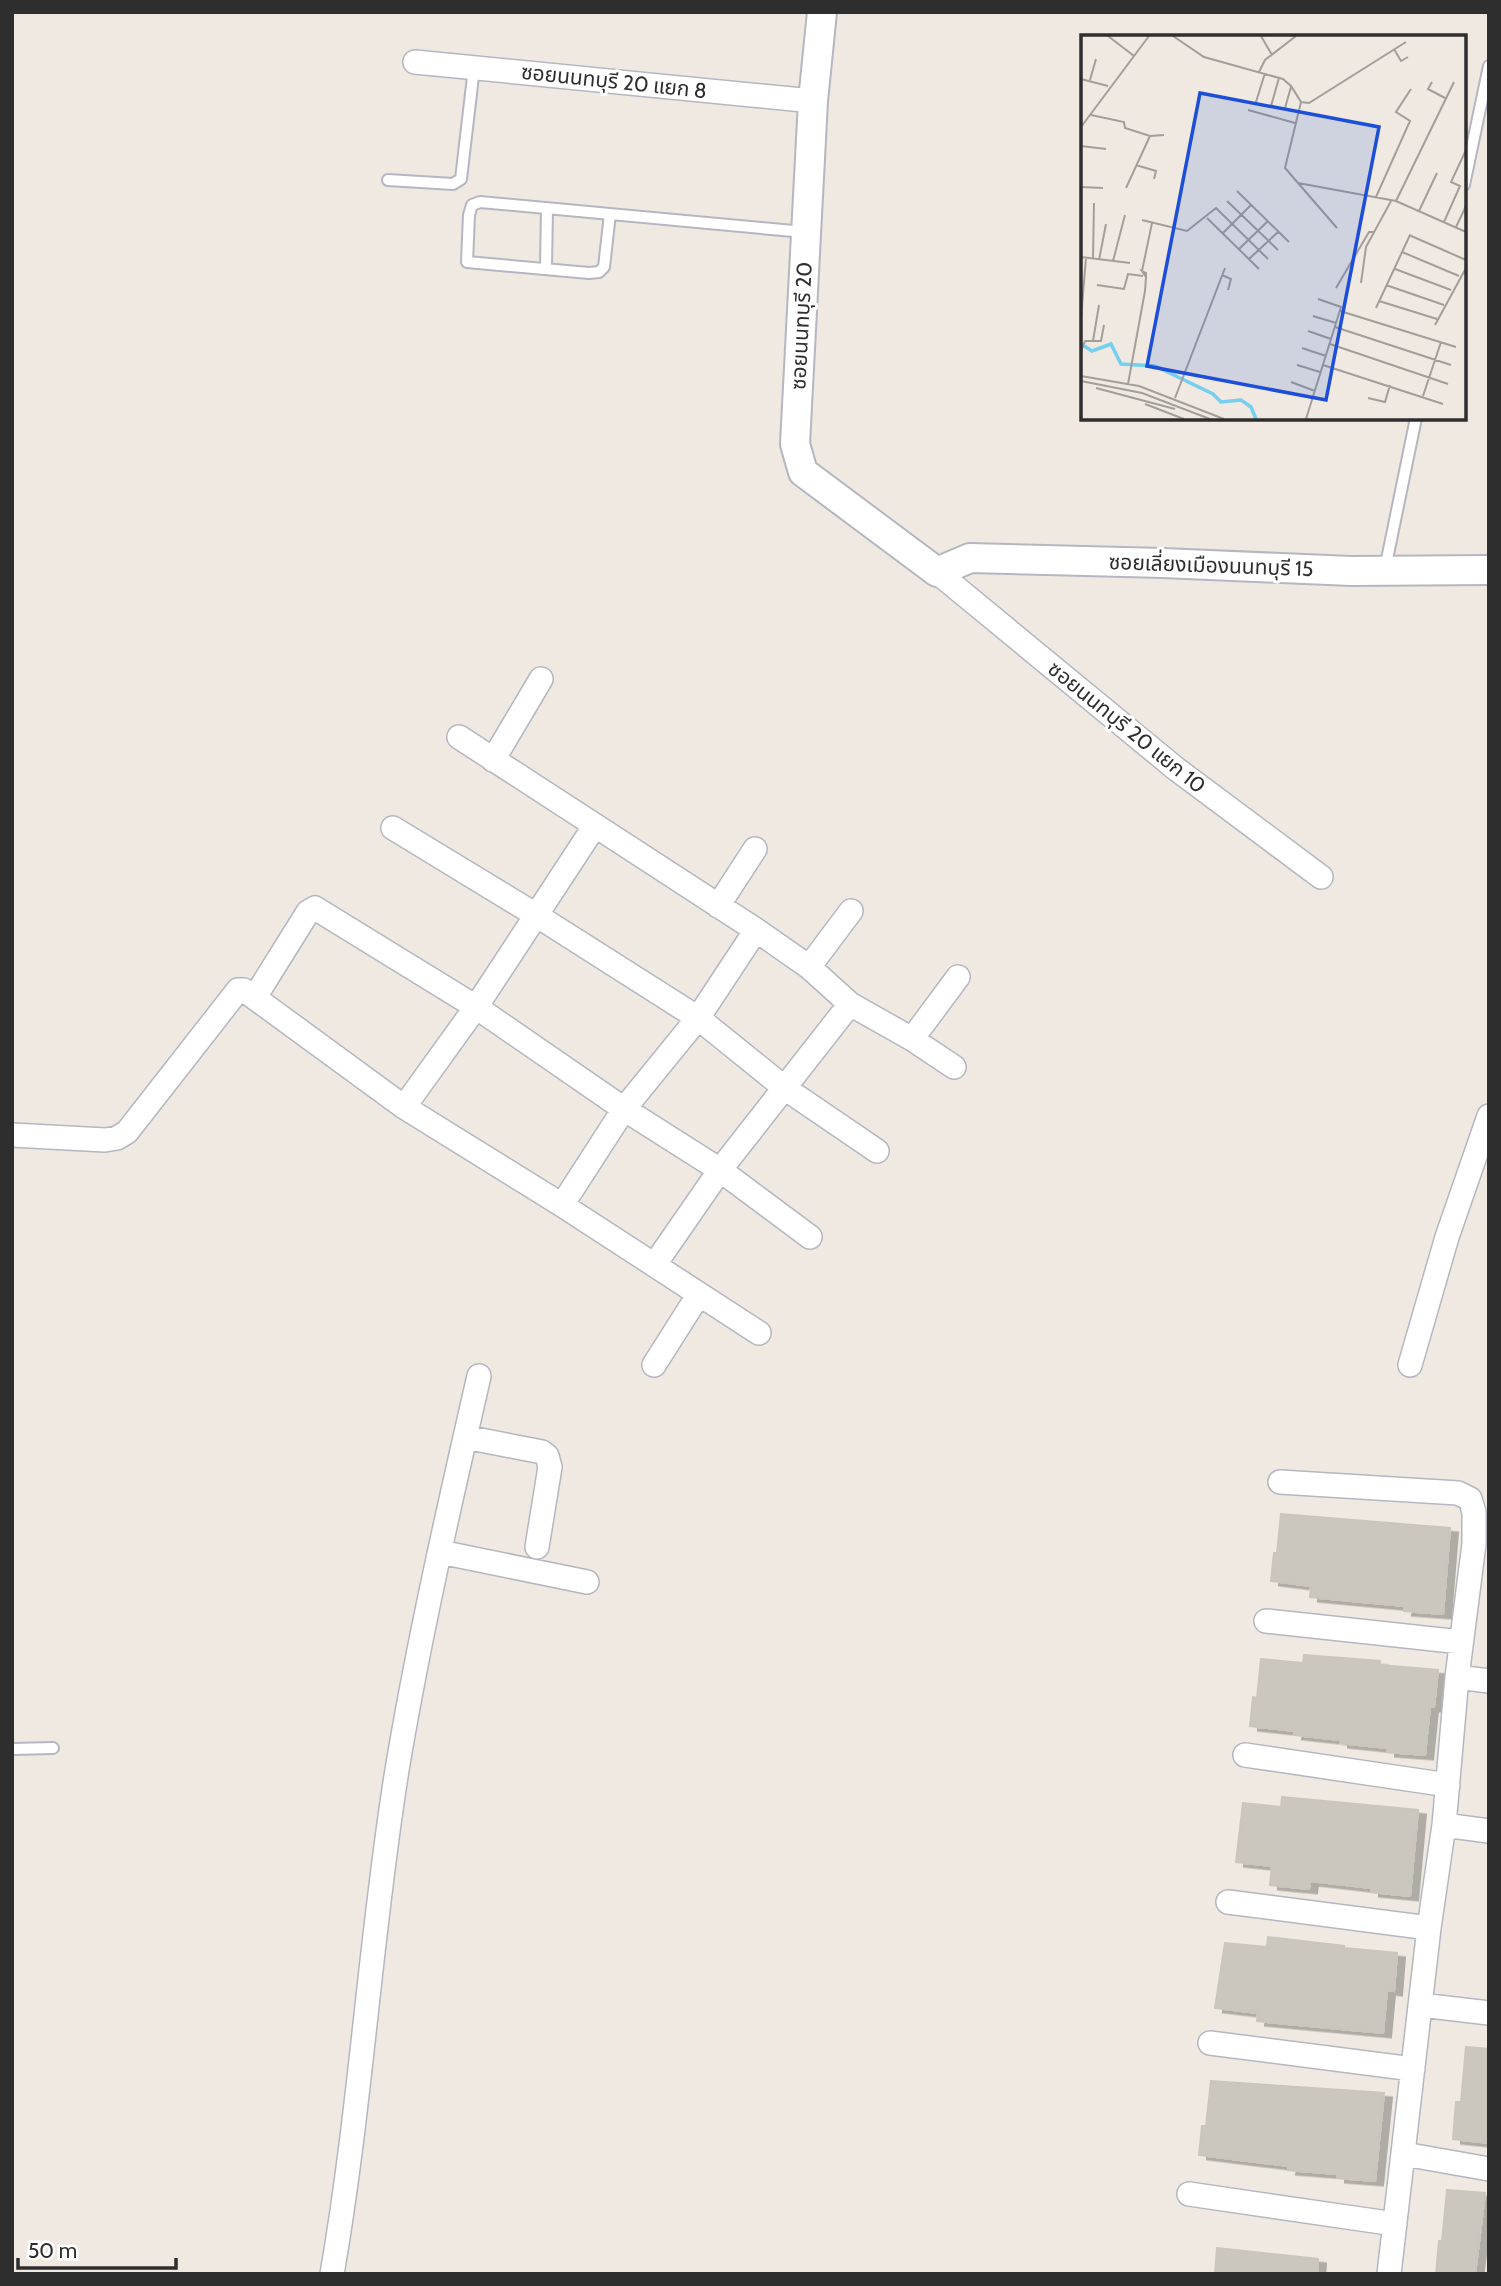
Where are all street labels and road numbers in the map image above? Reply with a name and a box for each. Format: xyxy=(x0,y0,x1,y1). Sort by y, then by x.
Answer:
street label: ซอยนนทบุรี 20 แยก 8 xyxy=(520,59,708,104)
street label: ซอยนนทบุรี 20 xyxy=(785,261,818,391)
street label: ซอยเลี่ยงเมืองนนทบุรี 15 xyxy=(1108,547,1314,582)
street label: ซอยนนทบุรี 20 แยก 10 xyxy=(1043,656,1211,799)

